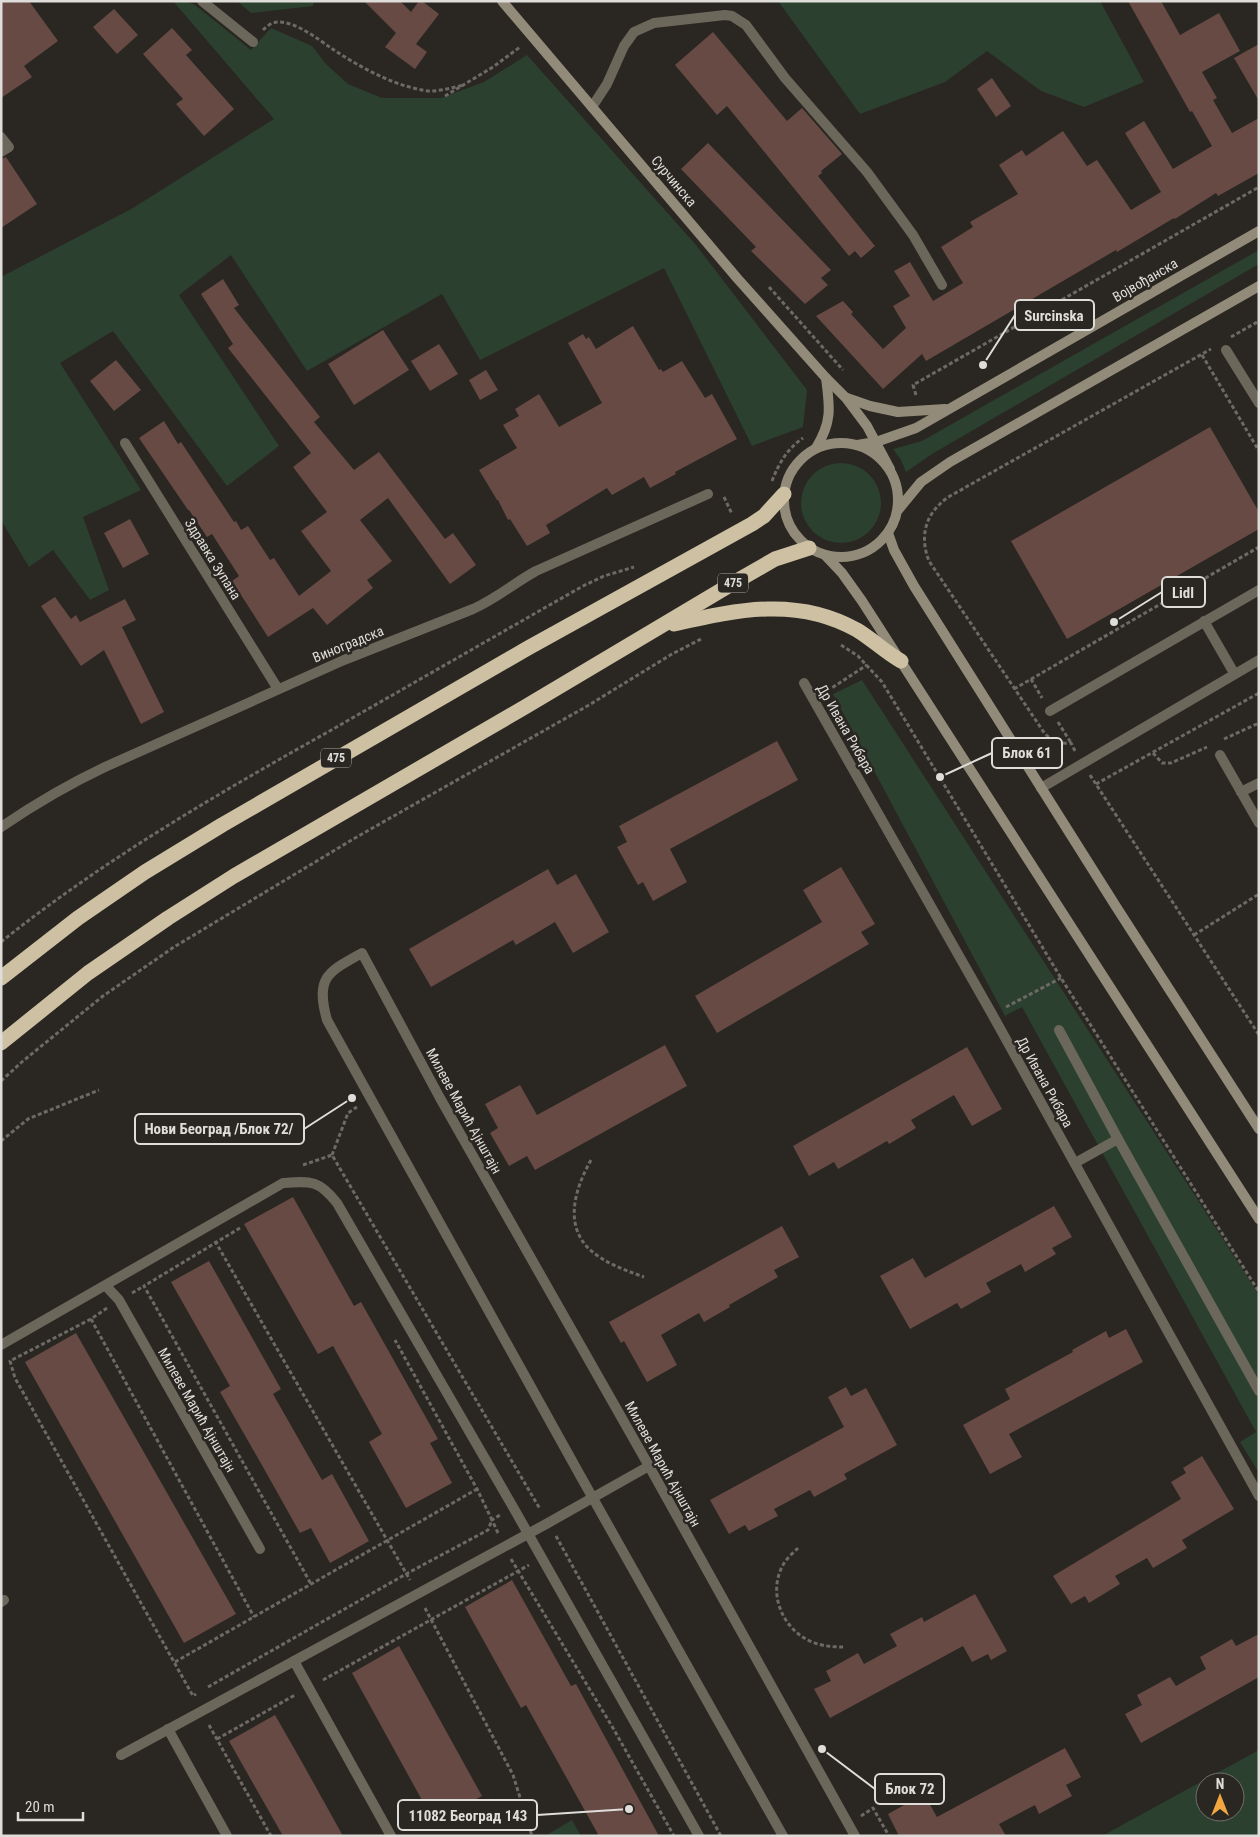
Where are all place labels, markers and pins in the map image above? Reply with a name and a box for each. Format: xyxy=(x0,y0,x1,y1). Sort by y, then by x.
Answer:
callout: Surcinska xyxy=(1015,300,1094,330)
callout: Lidl xyxy=(1162,577,1205,607)
callout: Блок 61 xyxy=(992,738,1062,768)
callout: Нови Београд /Блок 72/ xyxy=(135,1114,304,1144)
callout: Блок 72 xyxy=(875,1774,944,1804)
callout: 11082 Београд 143 xyxy=(398,1800,537,1830)

